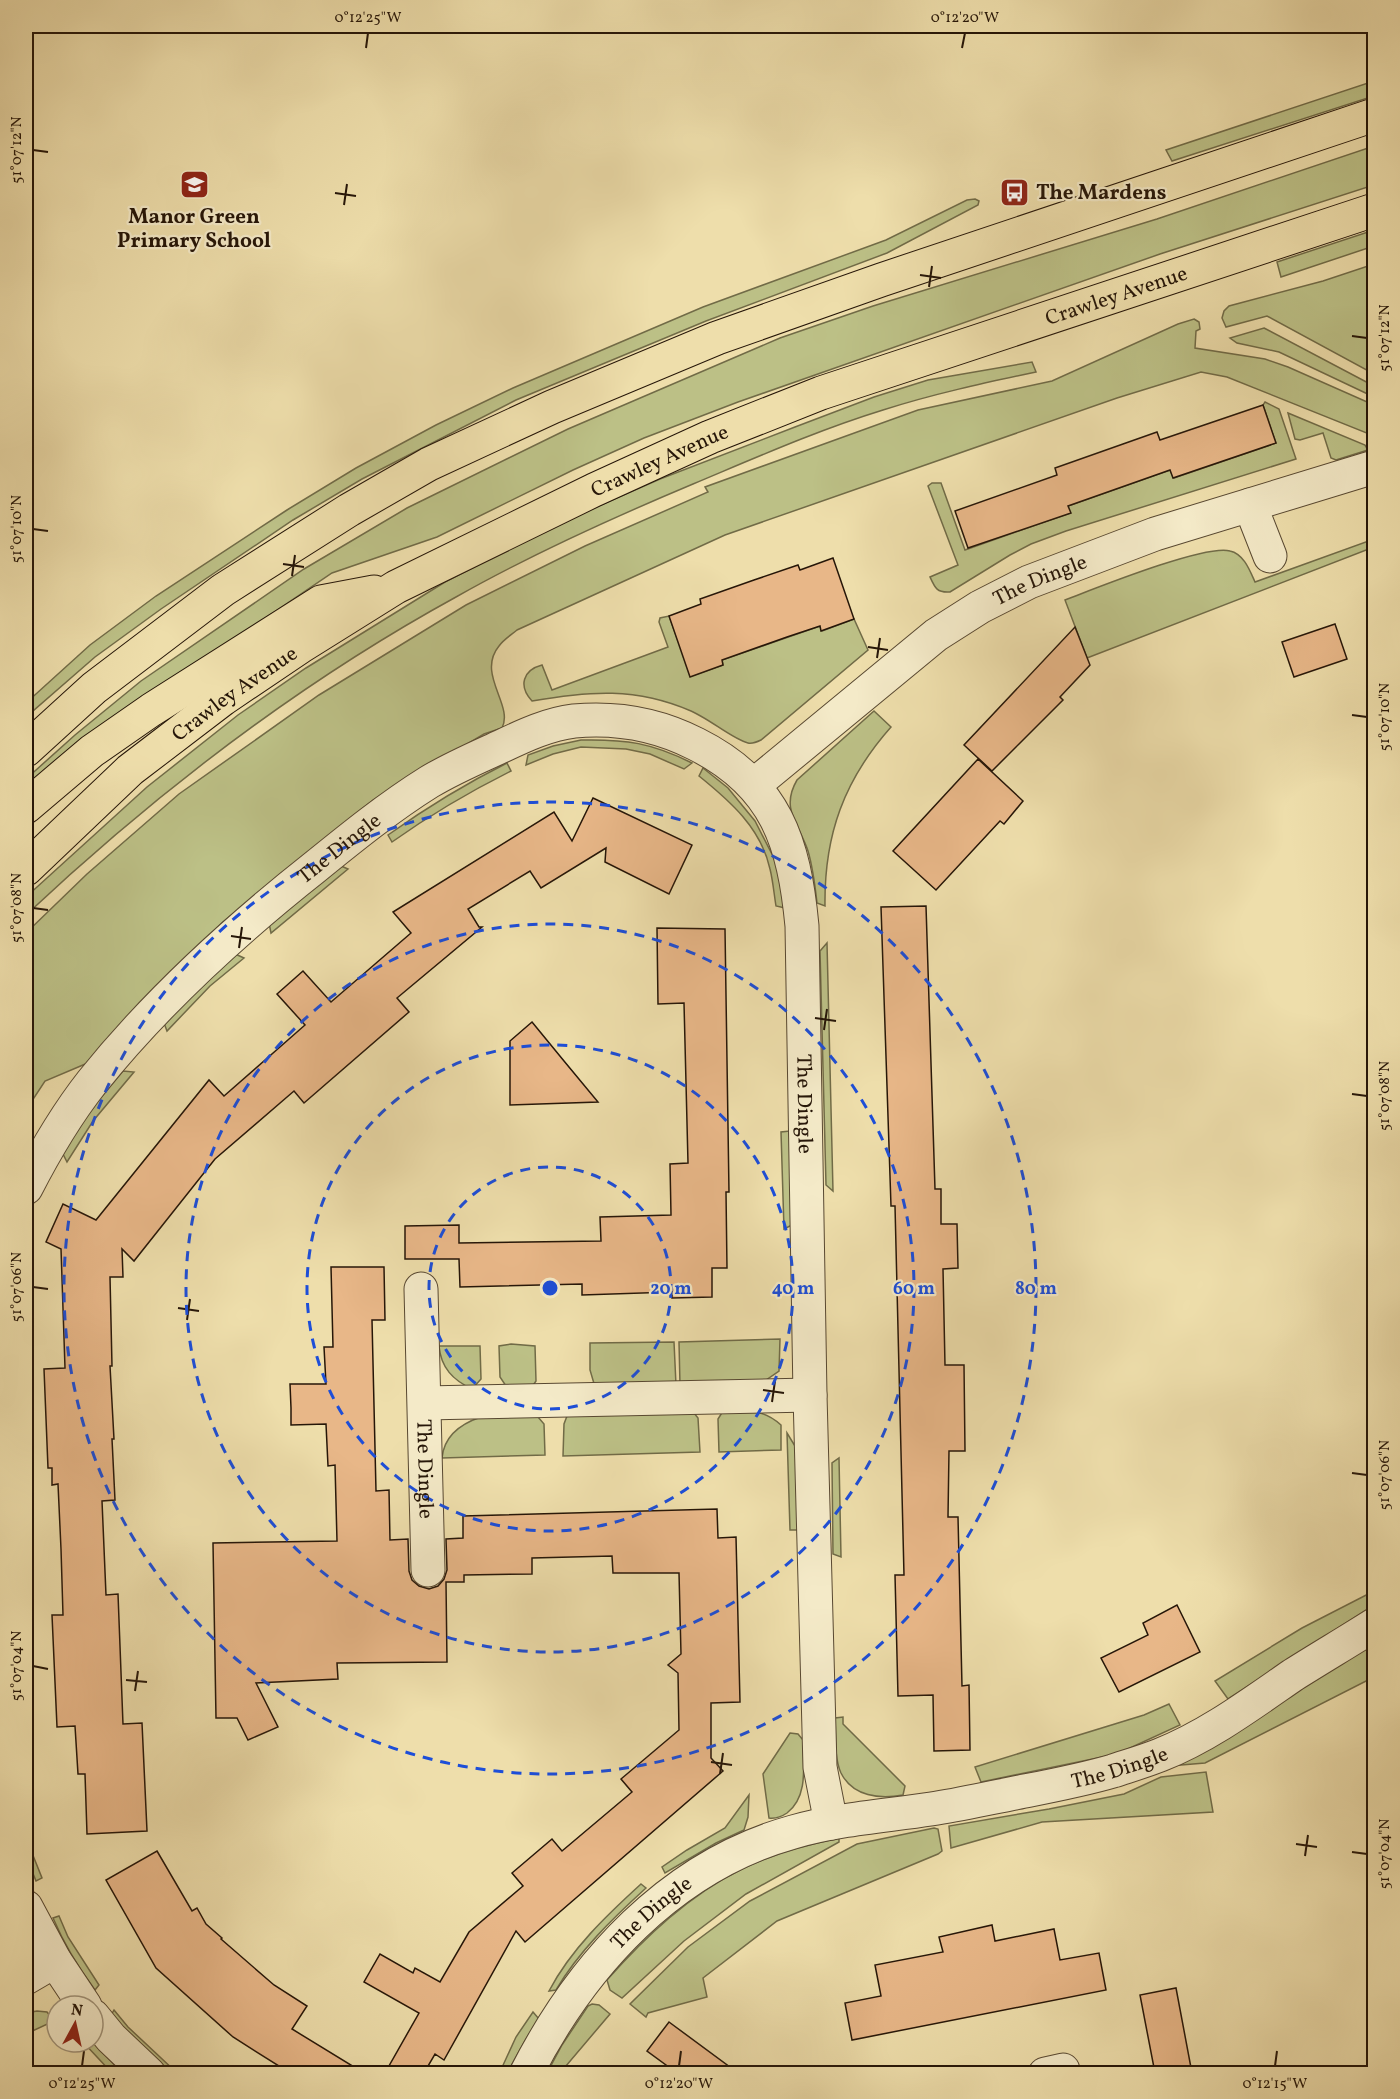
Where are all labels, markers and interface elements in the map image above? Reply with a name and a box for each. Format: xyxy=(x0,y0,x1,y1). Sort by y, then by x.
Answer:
text: 0°12'25"W xyxy=(335,8,401,29)
text: 0°12'20"W xyxy=(931,8,999,29)
text: 51°07'12"N xyxy=(7,116,28,184)
school or university icon: Manor Green Primary School xyxy=(178,169,210,201)
bus stop icon: The Mardens xyxy=(999,176,1031,208)
place label: The Mardens xyxy=(1036,179,1166,208)
place label: Manor Green Primary School xyxy=(117,203,271,256)
street label: Crawley Avenue xyxy=(1042,260,1192,334)
text: 51°07'12"N xyxy=(1375,304,1396,372)
street label: Crawley Avenue xyxy=(586,418,733,506)
text: 51°07'10"N xyxy=(7,495,28,563)
street label: The Dingle xyxy=(988,548,1092,614)
street label: Crawley Avenue xyxy=(166,640,304,749)
text: 51°07'10"N xyxy=(1375,683,1396,751)
street label: The Dingle xyxy=(292,807,388,892)
text: 51°07'08"N xyxy=(7,873,28,943)
street label: The Dingle xyxy=(788,1054,819,1154)
text: 51°07'08"N xyxy=(1375,1061,1396,1131)
text: 51°07'06"N xyxy=(7,1252,28,1322)
text: 20 m xyxy=(650,1277,692,1302)
text: 40 m xyxy=(772,1277,814,1302)
text: 60 m xyxy=(893,1277,935,1302)
text: 80 m xyxy=(1015,1277,1057,1302)
centre of rings xyxy=(540,1278,560,1298)
street label: The Dingle xyxy=(408,1419,440,1519)
text: 51°07'06"N xyxy=(1375,1440,1396,1510)
text: 51°07'04"N xyxy=(7,1631,28,1701)
street label: The Dingle xyxy=(1069,1740,1173,1797)
text: 51°07'04"N xyxy=(1375,1819,1396,1889)
street label: The Dingle xyxy=(605,1870,698,1957)
north arrow xyxy=(45,1994,105,2054)
text: N xyxy=(70,1999,84,2023)
text: 0°12'25"W xyxy=(49,2074,115,2095)
text: 0°12'20"W xyxy=(645,2074,713,2095)
text: 0°12'15"W xyxy=(1243,2074,1307,2095)

